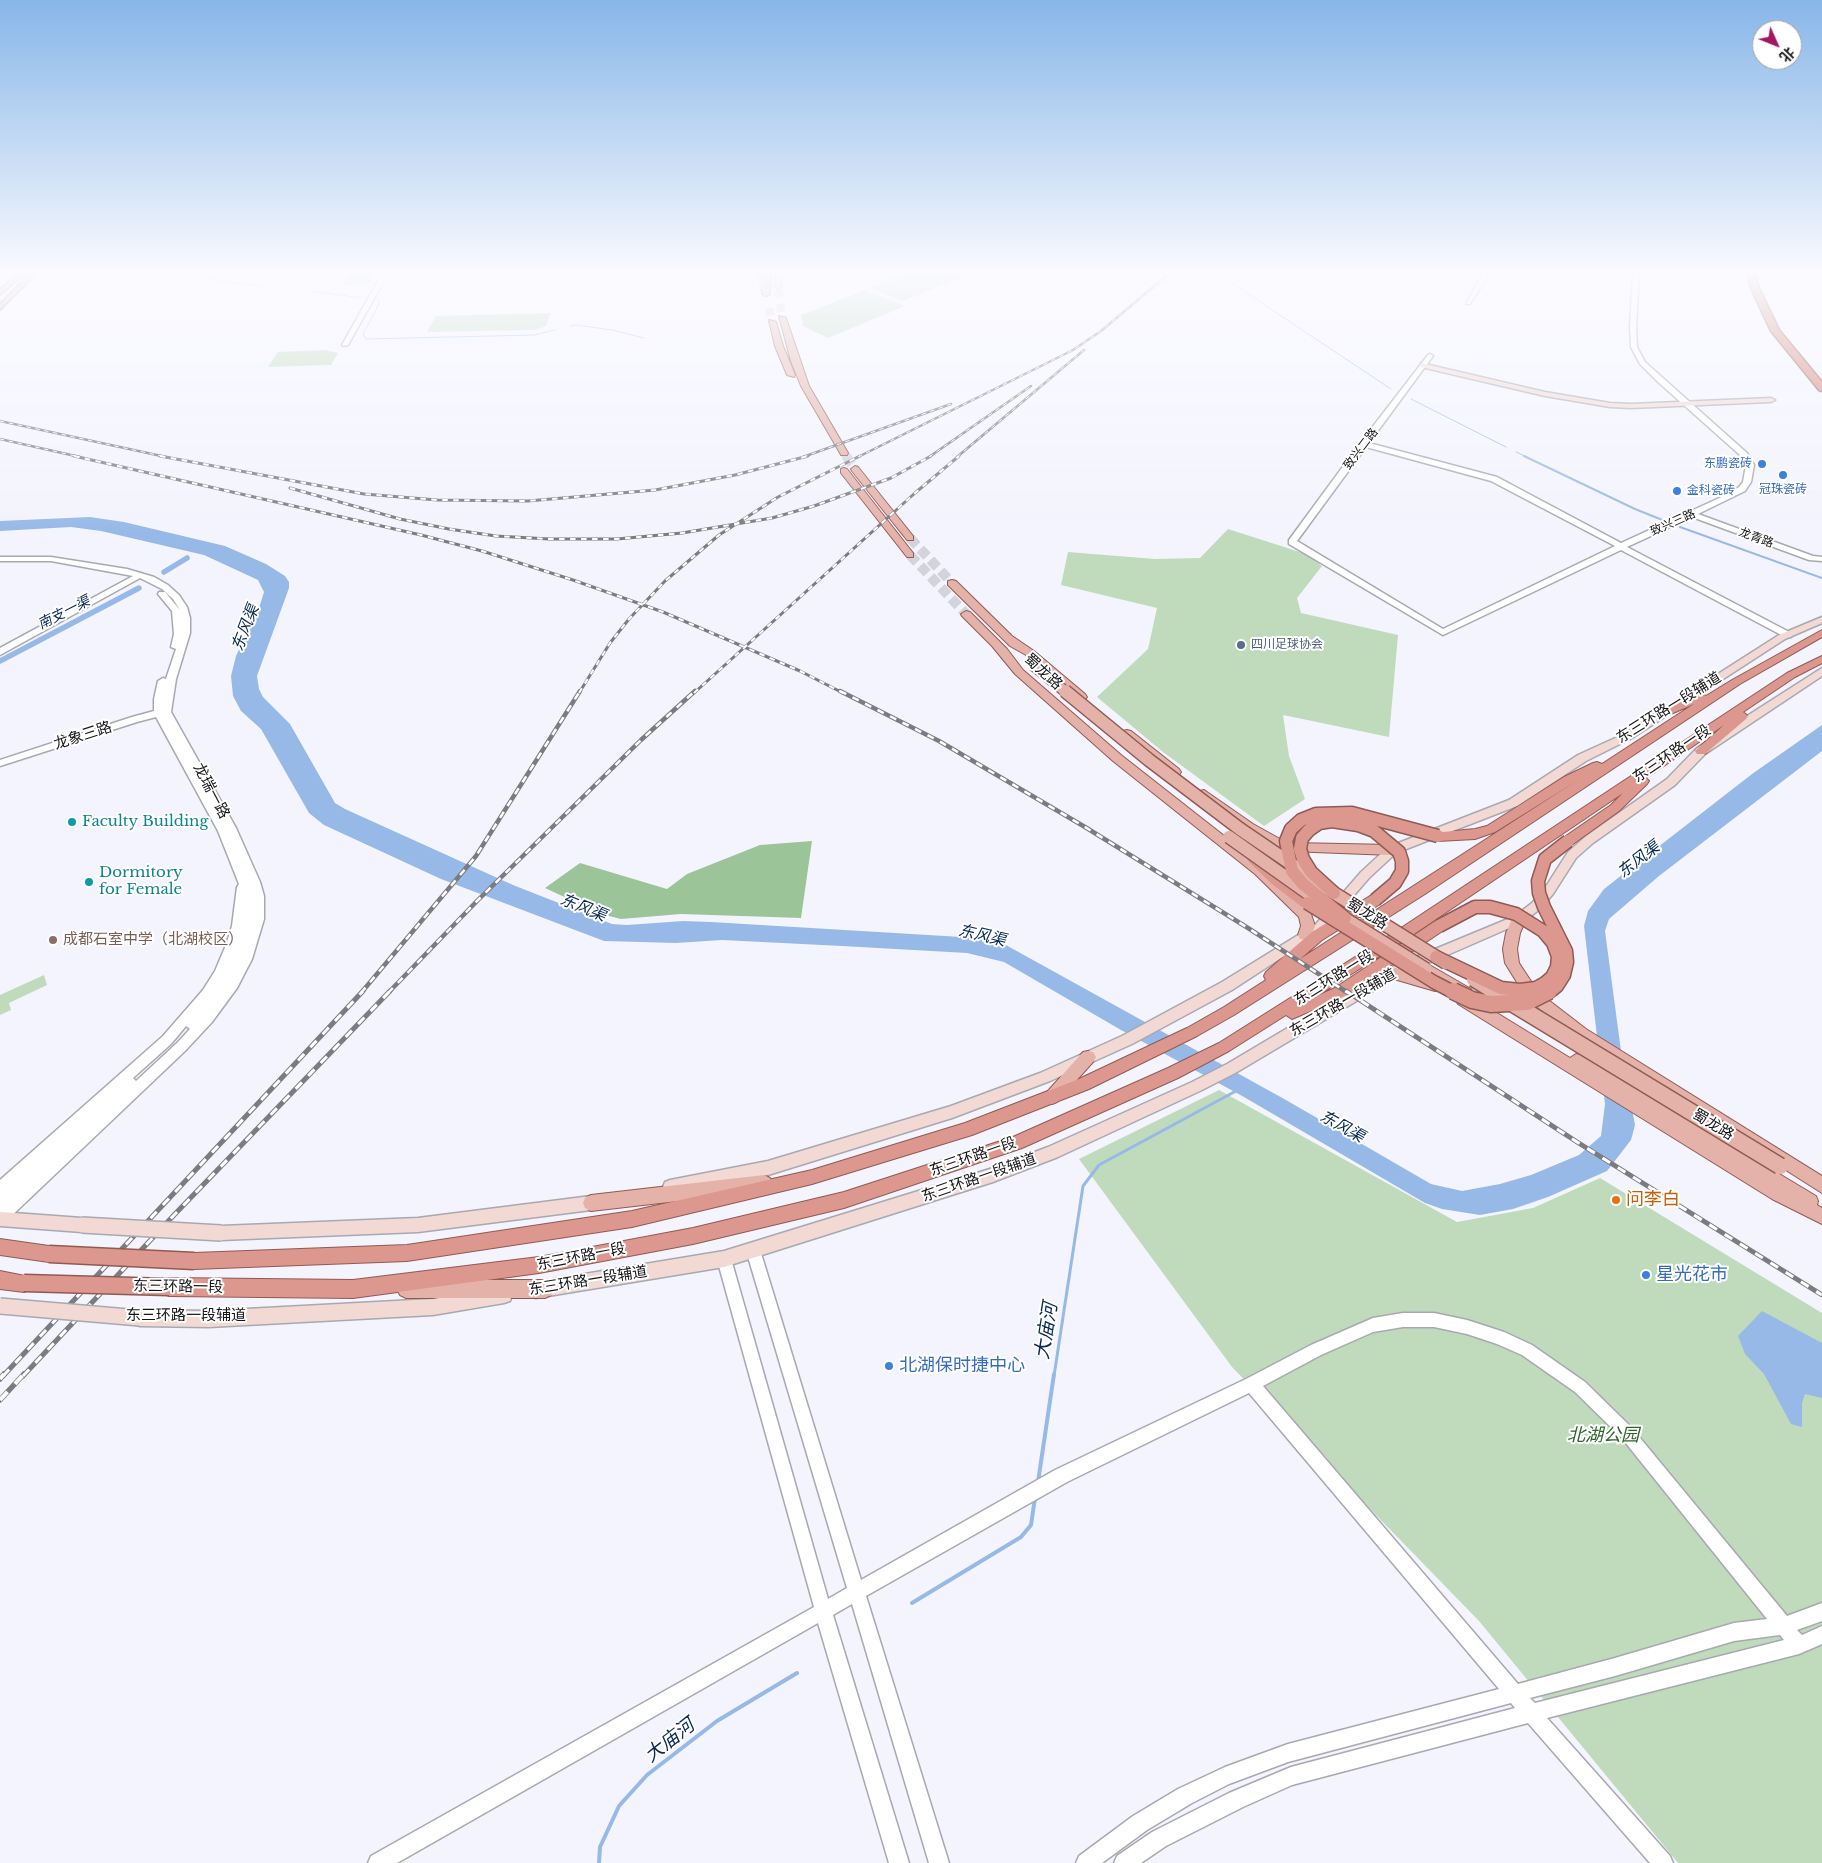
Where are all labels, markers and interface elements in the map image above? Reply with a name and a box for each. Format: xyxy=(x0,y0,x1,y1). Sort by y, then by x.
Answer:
north arrow xyxy=(1752,20,1802,70)
text: 北 xyxy=(1776,43,1798,66)
street label: 致兴二路 xyxy=(1341,425,1381,473)
place label: 东鹏瓷砖 xyxy=(1704,457,1752,471)
marker: 东鹏瓷砖 xyxy=(1756,458,1768,470)
marker: 冠珠瓷砖 xyxy=(1777,469,1789,481)
place label: 冠珠瓷砖 xyxy=(1759,483,1807,497)
place label: 金科瓷砖 xyxy=(1687,484,1735,498)
marker: 金科瓷砖 xyxy=(1671,485,1683,497)
street label: 致兴三路 xyxy=(1648,507,1698,539)
street label: 龙青路 xyxy=(1737,525,1775,551)
water label: 南支一渠 xyxy=(35,593,93,633)
water label: 东风渠 xyxy=(228,602,264,654)
place label: 四川足球协会 xyxy=(1251,638,1323,652)
marker: 四川足球协会 xyxy=(1235,639,1247,651)
street label: 蜀龙路 xyxy=(1020,650,1066,694)
street label: 东三环路一段辅道 xyxy=(1613,669,1725,747)
street label: 龙象三路 xyxy=(52,718,114,754)
street label: 东三环路一段 xyxy=(1630,721,1714,787)
street label: 龙瑞一路 xyxy=(189,760,233,822)
place label: Faculty Building xyxy=(82,813,208,831)
marker: Faculty Building xyxy=(66,816,78,828)
water label: 东风渠 xyxy=(1614,838,1664,882)
place label: Dormitory for Female xyxy=(99,864,183,899)
marker: Dormitory for Female xyxy=(83,876,95,888)
water label: 东风渠 xyxy=(557,890,609,926)
street label: 蜀龙路 xyxy=(1343,894,1391,934)
water label: 东风渠 xyxy=(956,921,1008,951)
place label: 成都石室中学（北湖校区） xyxy=(63,931,243,949)
marker: 成都石室中学（北湖校区） xyxy=(47,934,59,946)
street label: 东三环路一段 xyxy=(1291,947,1377,1009)
street label: 东三环路一段辅道 xyxy=(1287,965,1399,1041)
street label: 蜀龙路 xyxy=(1689,1106,1737,1144)
water label: 东风渠 xyxy=(1316,1107,1368,1147)
street label: 东三环路一段 xyxy=(928,1134,1018,1180)
street label: 东三环路一段辅道 xyxy=(919,1150,1039,1206)
place label: 问李白 xyxy=(1626,1189,1680,1211)
marker: 问李白 xyxy=(1610,1194,1622,1206)
street label: 东三环路一段 xyxy=(535,1240,627,1274)
street label: 东三环路一段辅道 xyxy=(527,1263,649,1299)
place label: 星光花市 xyxy=(1656,1264,1728,1286)
marker: 星光花市 xyxy=(1640,1269,1652,1281)
street label: 东三环路一段 xyxy=(133,1277,223,1297)
water label: 大庙河 xyxy=(1031,1301,1063,1361)
street label: 东三环路一段辅道 xyxy=(126,1307,246,1325)
place label: 北湖保时捷中心 xyxy=(899,1355,1025,1377)
marker: 北湖保时捷中心 xyxy=(883,1360,895,1372)
park label: 北湖公园 xyxy=(1567,1425,1639,1447)
water label: 大庙河 xyxy=(641,1714,699,1768)

